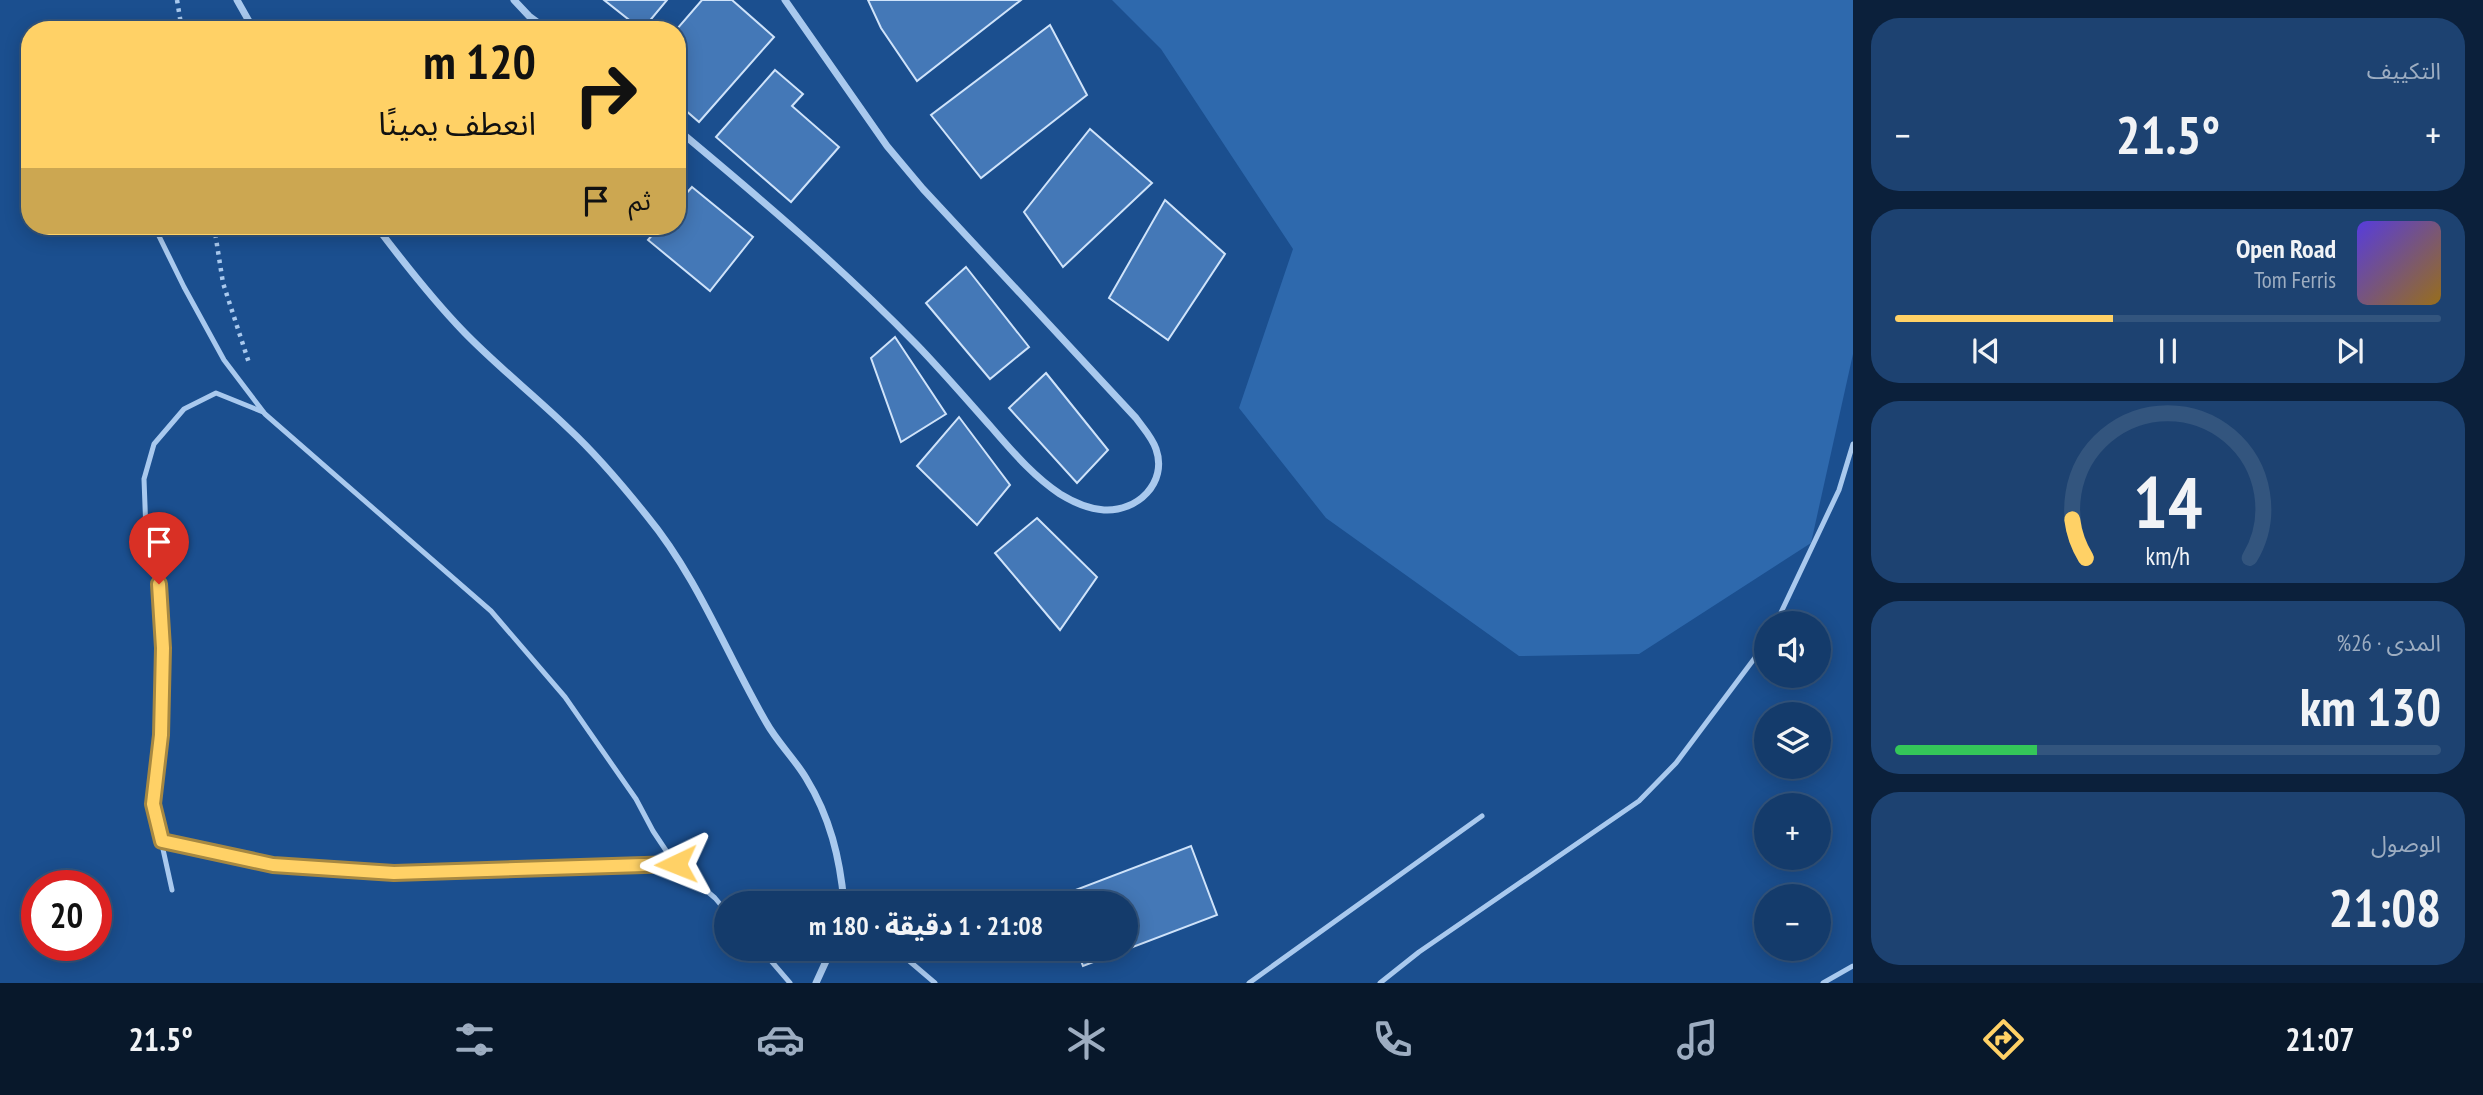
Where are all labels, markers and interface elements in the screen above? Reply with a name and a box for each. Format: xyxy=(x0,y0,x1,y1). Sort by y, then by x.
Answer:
text: 120 m xyxy=(423,29,536,93)
icon: right xyxy=(560,49,651,140)
text: التكييف xyxy=(2367,56,2441,85)
text: 21.5° xyxy=(2116,101,2220,168)
text: انعطف يمينًا xyxy=(378,102,536,144)
text: − xyxy=(1895,110,1911,159)
text: + xyxy=(2425,110,2441,159)
icon: arrive xyxy=(577,182,615,220)
text: ثم xyxy=(629,184,651,217)
text: Open Road xyxy=(2236,232,2336,265)
text: Tom Ferris xyxy=(2254,265,2336,294)
icon: previous xyxy=(1967,332,2005,370)
icon: pause xyxy=(2149,332,2187,370)
icon: next xyxy=(2331,332,2369,370)
text: 14 xyxy=(2133,454,2203,548)
pin xyxy=(129,512,189,584)
icon: arrive xyxy=(140,523,178,561)
text: km/h xyxy=(2146,539,2190,571)
map controls xyxy=(1754,611,1831,961)
button: sound xyxy=(1754,611,1831,688)
text: المدى · 26% xyxy=(2337,628,2441,657)
text: 130 km xyxy=(2300,673,2441,740)
button: layers xyxy=(1754,702,1831,779)
button: + xyxy=(1754,793,1831,870)
position arrow xyxy=(639,827,713,901)
text: الوصول xyxy=(2371,829,2441,858)
speed limit sign: 20 xyxy=(21,870,112,961)
text: 21:08 xyxy=(2329,874,2441,941)
button: − xyxy=(1754,884,1831,961)
text: 21:08 · 1 دقيقة · 180 m xyxy=(809,909,1043,942)
icon: filters xyxy=(450,1015,499,1064)
icon: car xyxy=(756,1015,805,1064)
icon: climate xyxy=(1062,1015,1111,1064)
icon: phone xyxy=(1368,1015,1417,1064)
icon: music xyxy=(1673,1015,1722,1064)
icon: directions xyxy=(1979,1015,2028,1064)
text: 21.5° xyxy=(129,1018,193,1060)
text: 21:07 xyxy=(2285,1018,2355,1060)

